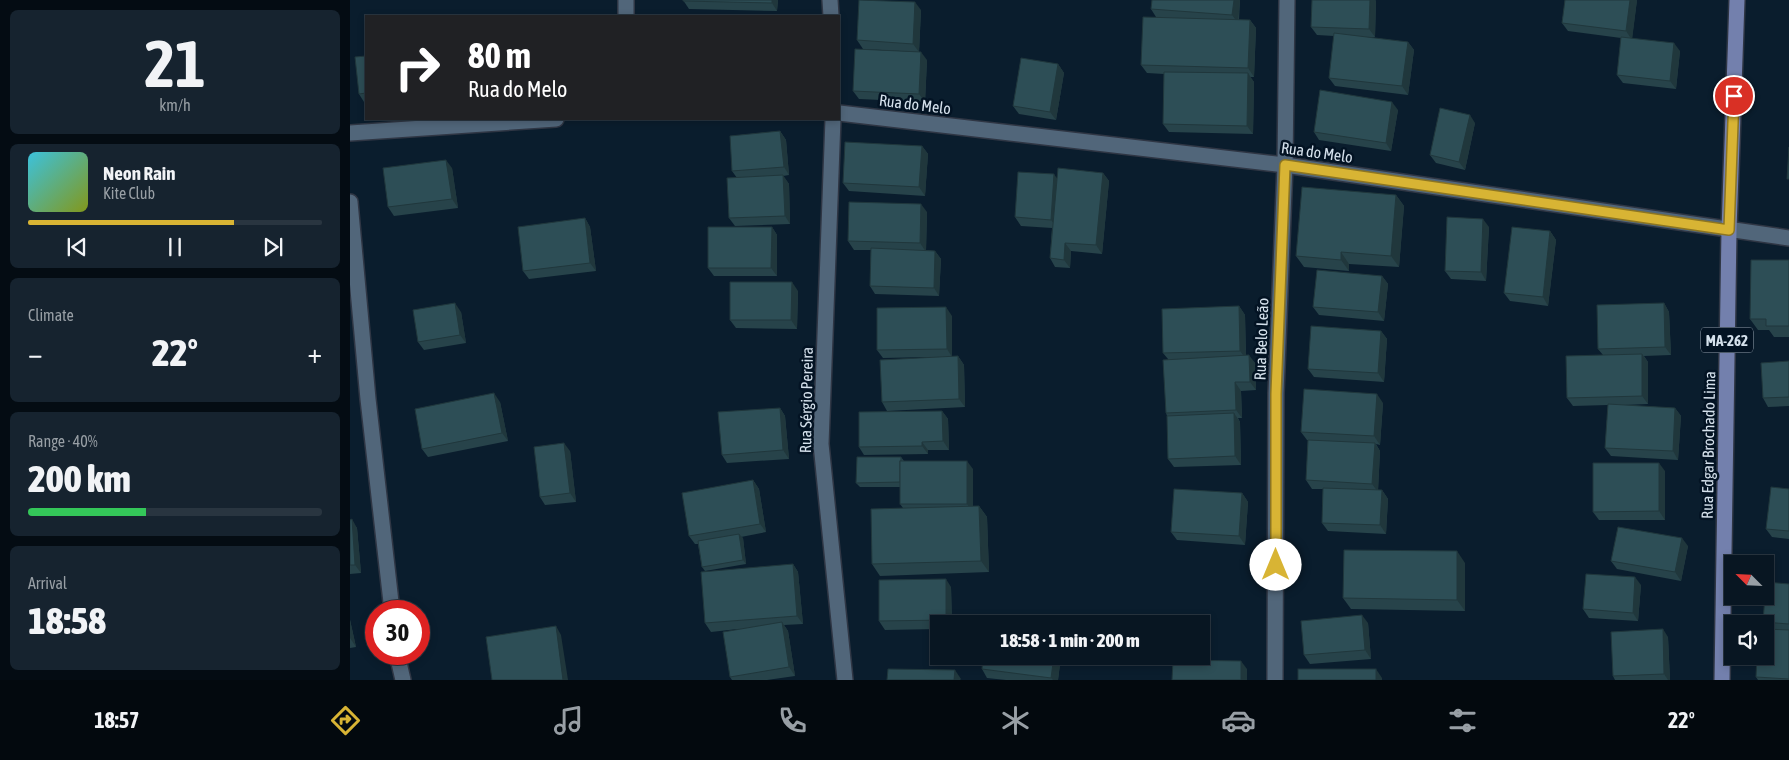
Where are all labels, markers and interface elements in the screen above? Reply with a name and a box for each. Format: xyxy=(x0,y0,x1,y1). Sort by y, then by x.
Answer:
text: 21 xyxy=(144,26,206,101)
icon: right xyxy=(385,35,450,100)
text: 80 m xyxy=(468,35,531,75)
pin xyxy=(1713,75,1755,117)
text: Rua do Melo xyxy=(468,76,567,102)
icon: arrive xyxy=(1720,82,1748,110)
street label: Rua do Melo xyxy=(878,91,952,117)
text: km/h xyxy=(159,96,191,114)
street label: Rua do Melo xyxy=(1280,138,1354,166)
text: Neon Rain xyxy=(103,162,175,184)
text: Kite Club xyxy=(103,184,155,202)
icon: previous xyxy=(63,233,91,261)
icon: pause xyxy=(161,233,189,261)
icon: next xyxy=(259,233,287,261)
street label: Rua Belo Leão xyxy=(1251,298,1271,380)
text: Climate xyxy=(28,306,74,324)
road number: MA-262 xyxy=(1701,328,1753,352)
text: 22° xyxy=(152,331,198,374)
text: − xyxy=(28,337,43,369)
text: + xyxy=(307,337,322,369)
street label: Rua Sérgio Pereira xyxy=(796,347,817,453)
street label: Rua Edgar Brochado Lima xyxy=(1698,371,1719,519)
text: Range · 40% xyxy=(28,432,98,450)
text: 200 km xyxy=(28,457,131,500)
position arrow xyxy=(1249,538,1301,590)
north arrow xyxy=(1724,555,1774,605)
map controls xyxy=(1724,555,1774,665)
text: Arrival xyxy=(28,574,67,592)
text: 18:58 xyxy=(28,599,106,642)
speed limit sign: 30 xyxy=(365,600,430,665)
button: sound xyxy=(1724,615,1774,665)
text: 18:58 · 1 min · 200 m xyxy=(1000,629,1140,651)
icon: directions xyxy=(328,703,363,738)
icon: music xyxy=(551,703,586,738)
icon: phone xyxy=(775,703,810,738)
icon: climate xyxy=(998,703,1033,738)
icon: car xyxy=(1221,703,1256,738)
icon: filters xyxy=(1445,703,1480,738)
text: 18:57 xyxy=(94,707,139,733)
text: 22° xyxy=(1668,707,1695,733)

